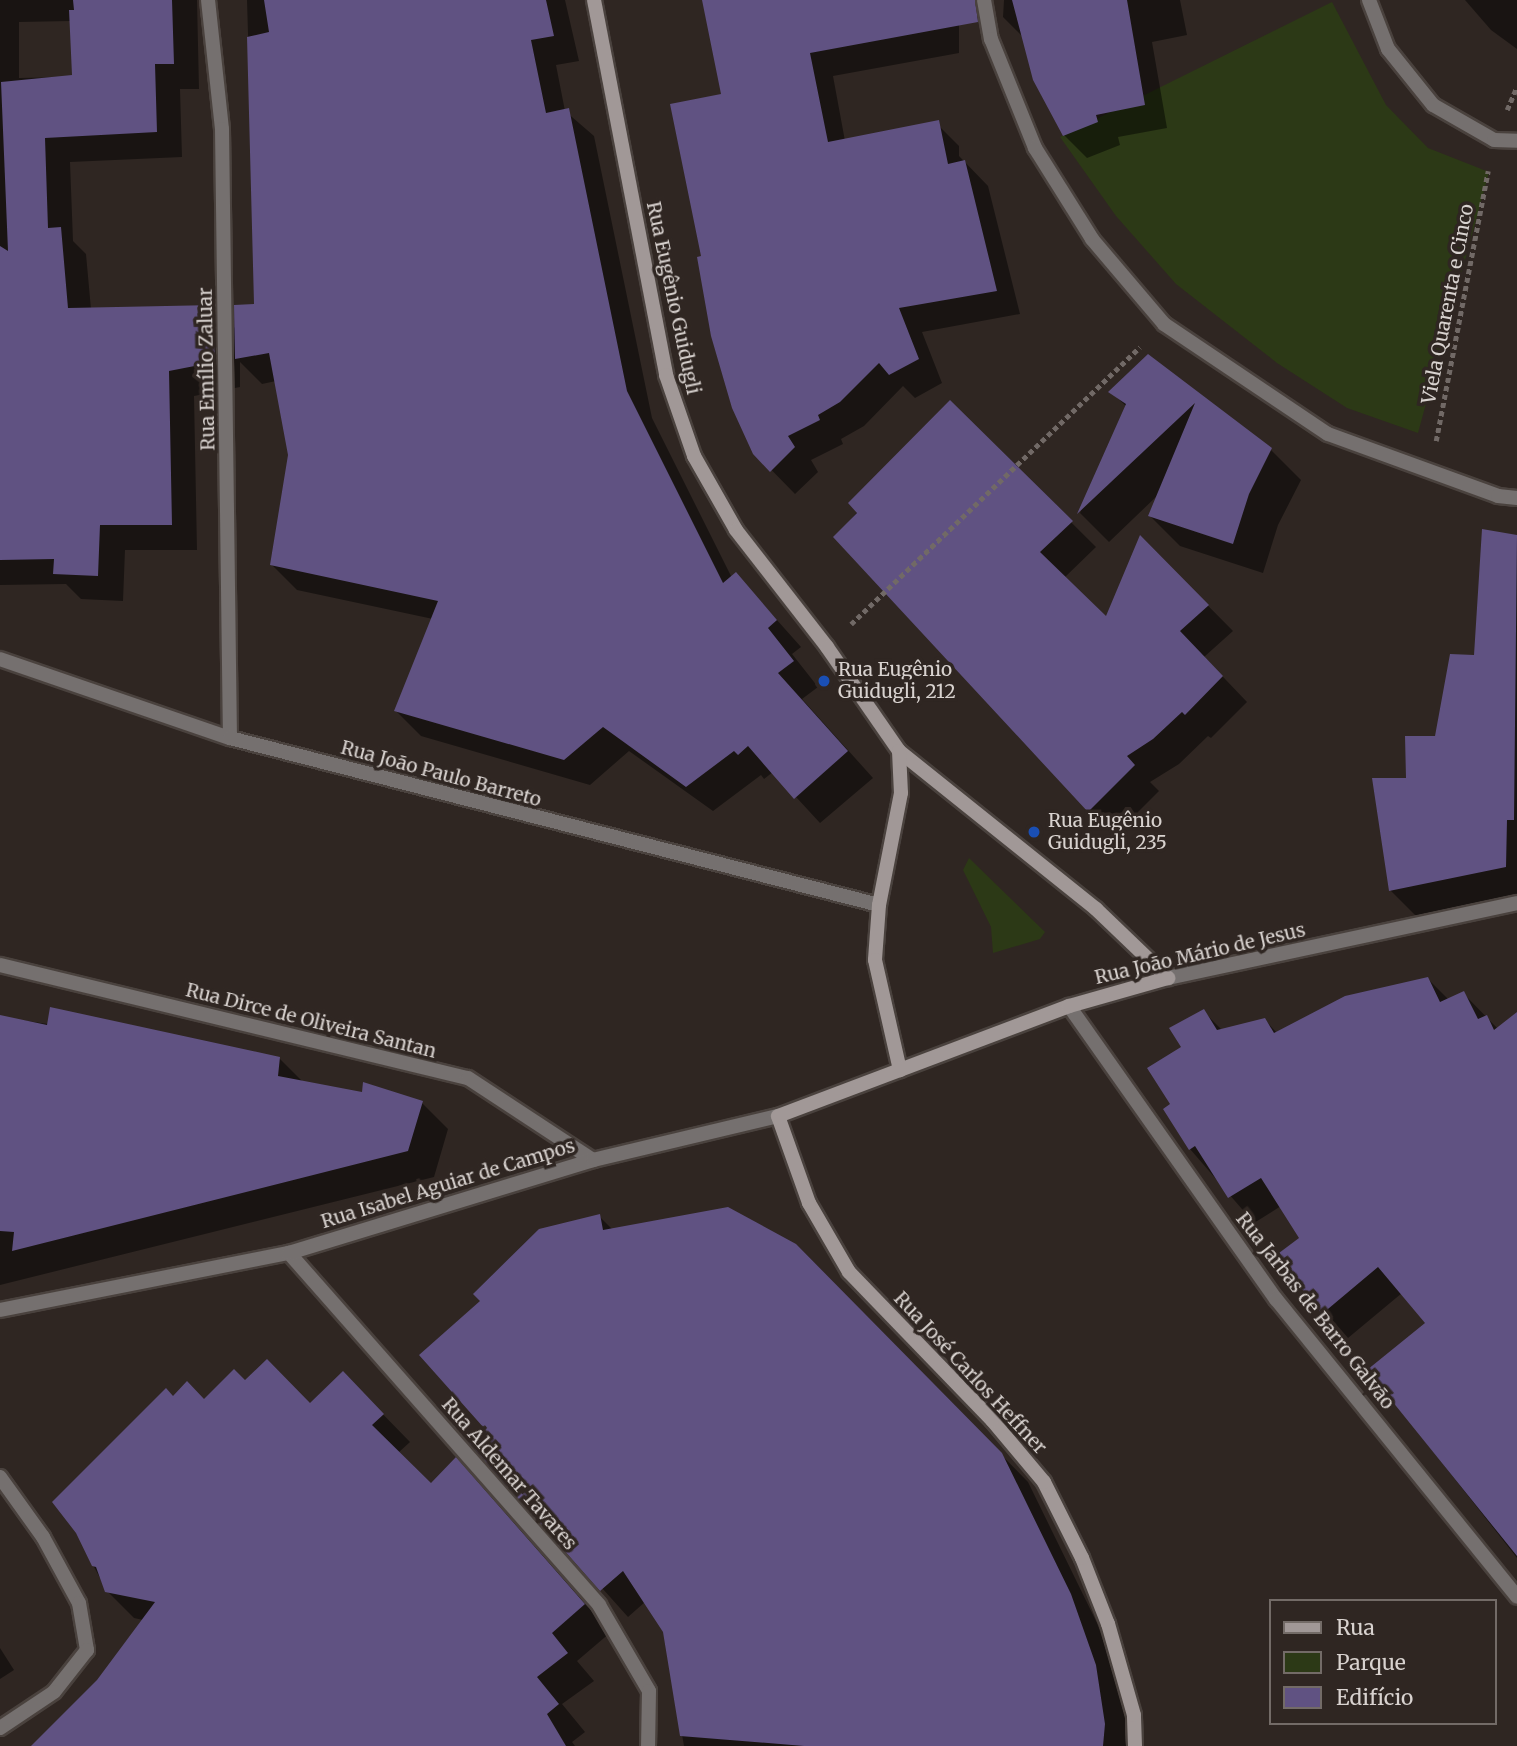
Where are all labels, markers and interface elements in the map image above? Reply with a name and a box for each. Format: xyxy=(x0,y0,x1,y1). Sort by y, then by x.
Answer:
street label: Rua Eugênio Guidugli xyxy=(641,199,705,397)
street label: Viela Quarenta e Cinco xyxy=(1417,202,1479,406)
street label: Rua Emílio Zaluar xyxy=(194,287,220,451)
place label: Rua Eugênio Guidugli, 212 xyxy=(838,659,956,703)
marker: Rua Eugênio Guidugli, 212 xyxy=(816,673,832,689)
street label: Rua João Paulo Barreto xyxy=(338,736,544,812)
place label: Rua Eugênio Guidugli, 235 xyxy=(1048,810,1167,854)
marker: Rua Eugênio Guidugli, 235 xyxy=(1026,824,1042,840)
street label: Rua João Mário de Jesus xyxy=(1092,919,1308,989)
street label: Rua Dirce de Oliveira Santan xyxy=(183,979,439,1063)
street label: Rua Isabel Aguiar de Campos xyxy=(318,1134,578,1234)
street label: Rua Jarbas de Barro Galvão xyxy=(1231,1208,1399,1414)
street label: Rua José Carlos Heffner xyxy=(889,1287,1051,1459)
street label: Rua Aldemar Tavares xyxy=(437,1393,581,1555)
legend xyxy=(1268,1599,1496,1725)
text: Rua xyxy=(1336,1614,1375,1641)
text: Parque xyxy=(1336,1649,1406,1676)
text: Edifício xyxy=(1336,1684,1413,1711)

